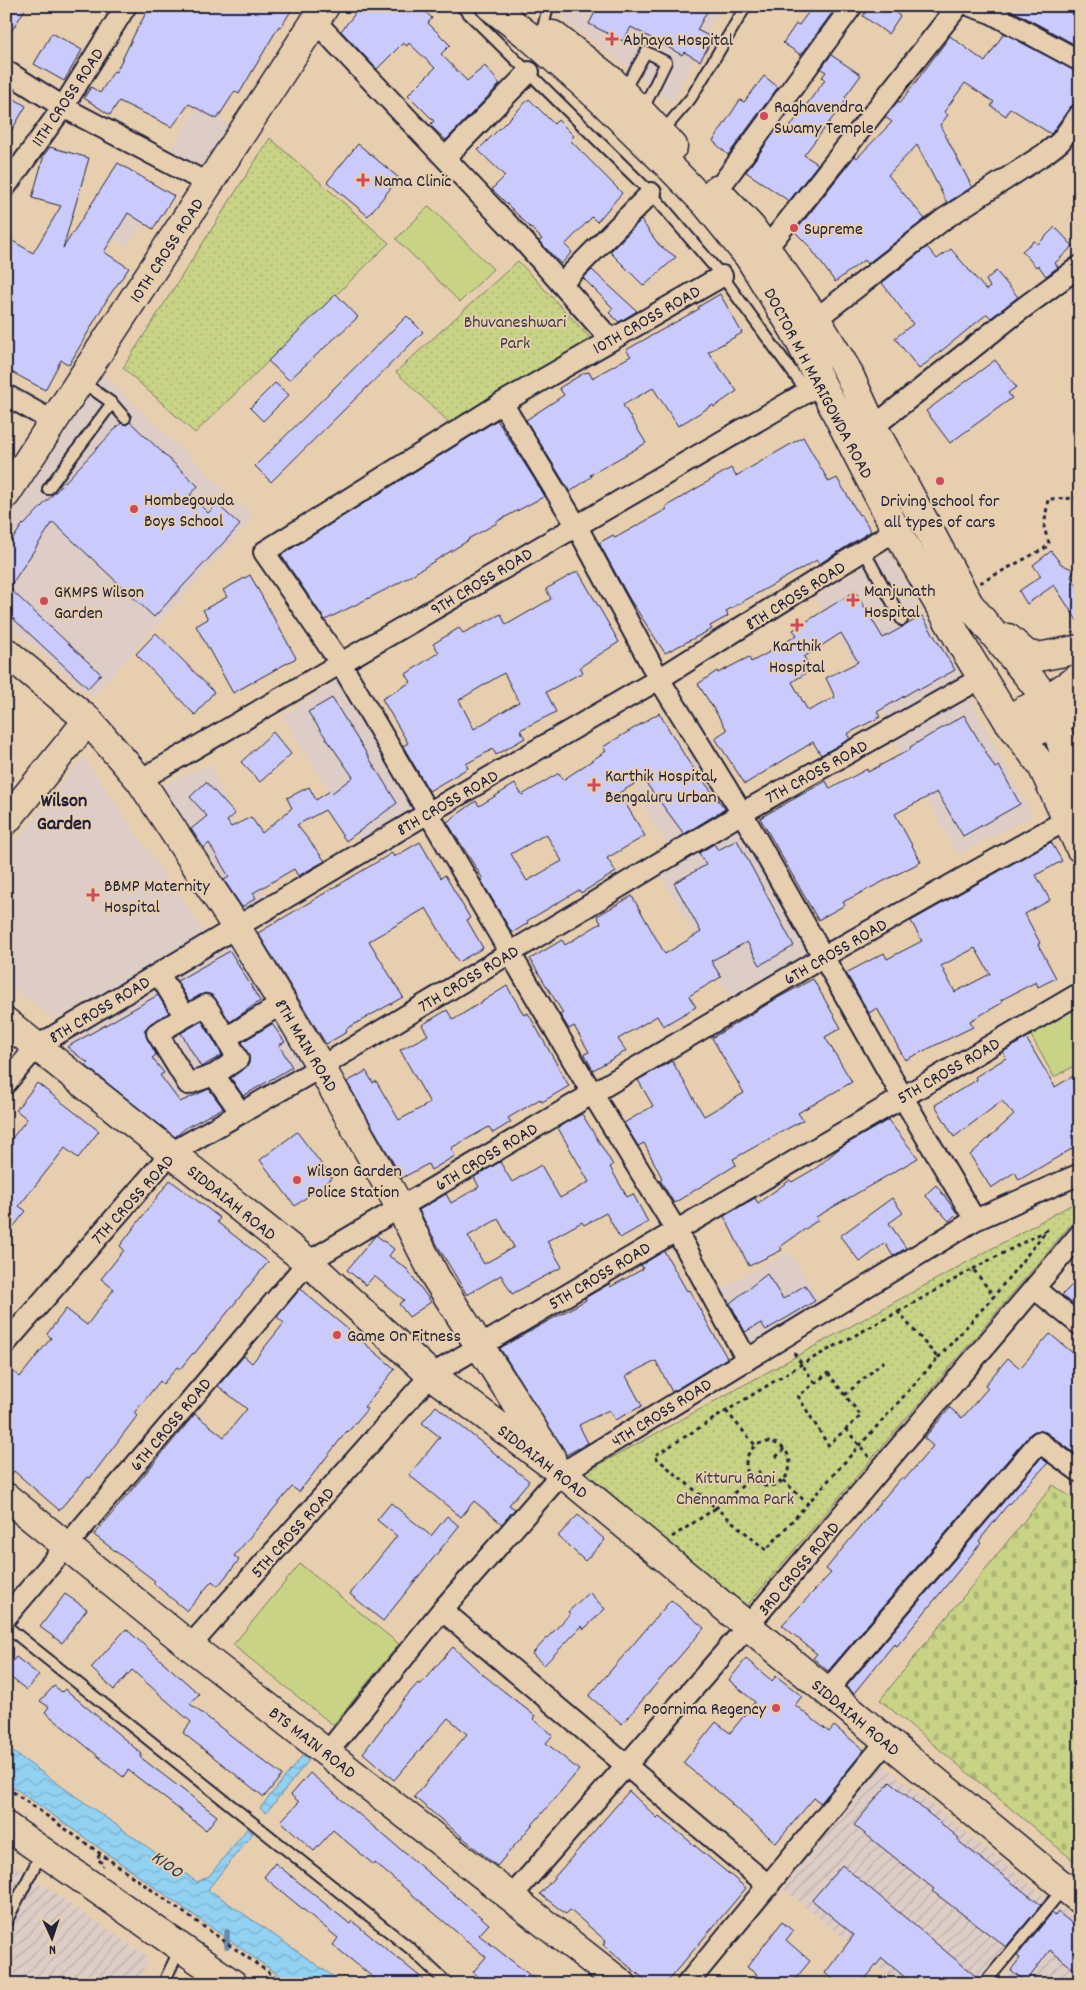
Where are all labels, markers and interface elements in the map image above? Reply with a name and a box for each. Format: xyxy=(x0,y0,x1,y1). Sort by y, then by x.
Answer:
place label: Abhaya Hospital xyxy=(623,29,734,54)
marker: Abhaya Hospital xyxy=(605,32,619,46)
street label: 11TH CROSS ROAD xyxy=(27,44,111,153)
place label: Raghavendra Swamy Temple xyxy=(774,96,874,142)
marker: Raghavendra Swamy Temple xyxy=(758,110,770,122)
place label: Nama Clinic xyxy=(374,170,452,195)
marker: Nama Clinic xyxy=(356,173,370,187)
street label: 10TH CROSS ROAD xyxy=(125,194,211,309)
place label: Supreme xyxy=(804,218,863,243)
marker: Supreme xyxy=(788,222,800,234)
street label: 10TH CROSS ROAD xyxy=(589,280,706,362)
street label: DOCTOR M H MARIGOWDA ROAD xyxy=(756,284,878,484)
park label: Bhuvaneshwari Park xyxy=(464,311,566,357)
marker: Driving school for all types of cars xyxy=(934,475,946,487)
place label: Hombegowda Boys School xyxy=(144,489,234,535)
place label: Driving school for all types of cars xyxy=(881,490,1000,536)
marker: Hombegowda Boys School xyxy=(128,503,140,515)
street label: 9TH CROSS ROAD xyxy=(427,543,538,623)
street label: 8TH CROSS ROAD xyxy=(741,556,851,638)
place label: Manjunath Hospital xyxy=(864,580,935,626)
place label: GKMPS Wilson Garden xyxy=(54,581,144,627)
marker: Manjunath Hospital xyxy=(846,593,860,607)
marker: GKMPS Wilson Garden xyxy=(38,595,50,607)
marker: Karthik Hospital xyxy=(790,618,804,632)
place label: Karthik Hospital xyxy=(769,635,826,681)
street label: 7TH CROSS ROAD xyxy=(761,735,873,812)
street label: 8TH CROSS ROAD xyxy=(393,765,504,843)
place label: Karthik Hospital, Bengaluru Urban xyxy=(605,765,717,811)
marker: Karthik Hospital, Bengaluru Urban xyxy=(587,778,601,792)
district label: Wilson Garden xyxy=(37,788,91,839)
place label: BBMP Maternity Hospital xyxy=(104,875,210,921)
marker: BBMP Maternity Hospital xyxy=(86,888,100,902)
street label: 6TH CROSS ROAD xyxy=(780,913,893,993)
street label: 7TH CROSS ROAD xyxy=(414,940,524,1020)
street label: 8TH CROSS ROAD xyxy=(45,971,156,1051)
street label: 8TH MAIN ROAD xyxy=(267,995,343,1098)
street label: 5TH CROSS ROAD xyxy=(893,1033,1005,1112)
street label: 6TH CROSS ROAD xyxy=(431,1118,543,1199)
street label: 7TH CROSS ROAD xyxy=(87,1150,181,1251)
street label: SIDDAIAH ROAD xyxy=(180,1160,281,1248)
place label: Wilson Garden Police Station xyxy=(307,1160,402,1206)
marker: Wilson Garden Police Station xyxy=(291,1174,303,1186)
street label: 5TH CROSS ROAD xyxy=(545,1237,656,1317)
place label: Game On Fitness xyxy=(347,1325,461,1350)
marker: Game On Fitness xyxy=(331,1329,343,1341)
street label: 6TH CROSS ROAD xyxy=(125,1373,219,1478)
street label: 4TH CROSS ROAD xyxy=(607,1373,717,1455)
street label: SIDDAIAH ROAD xyxy=(491,1420,592,1506)
park label: Kitturu Rani Chennamma Park xyxy=(676,1467,794,1513)
street label: 5TH CROSS ROAD xyxy=(246,1483,342,1585)
street label: 3RD CROSS ROAD xyxy=(753,1517,847,1622)
street label: SIDDAIAH ROAD xyxy=(805,1674,904,1763)
place label: Poornima Regency xyxy=(643,1698,767,1723)
street label: BTS MAIN ROAD xyxy=(262,1702,361,1786)
marker: Poornima Regency xyxy=(770,1702,782,1714)
water label: K100 xyxy=(144,1845,189,1888)
north arrow xyxy=(28,1912,78,1962)
text: N xyxy=(49,1939,57,1959)

